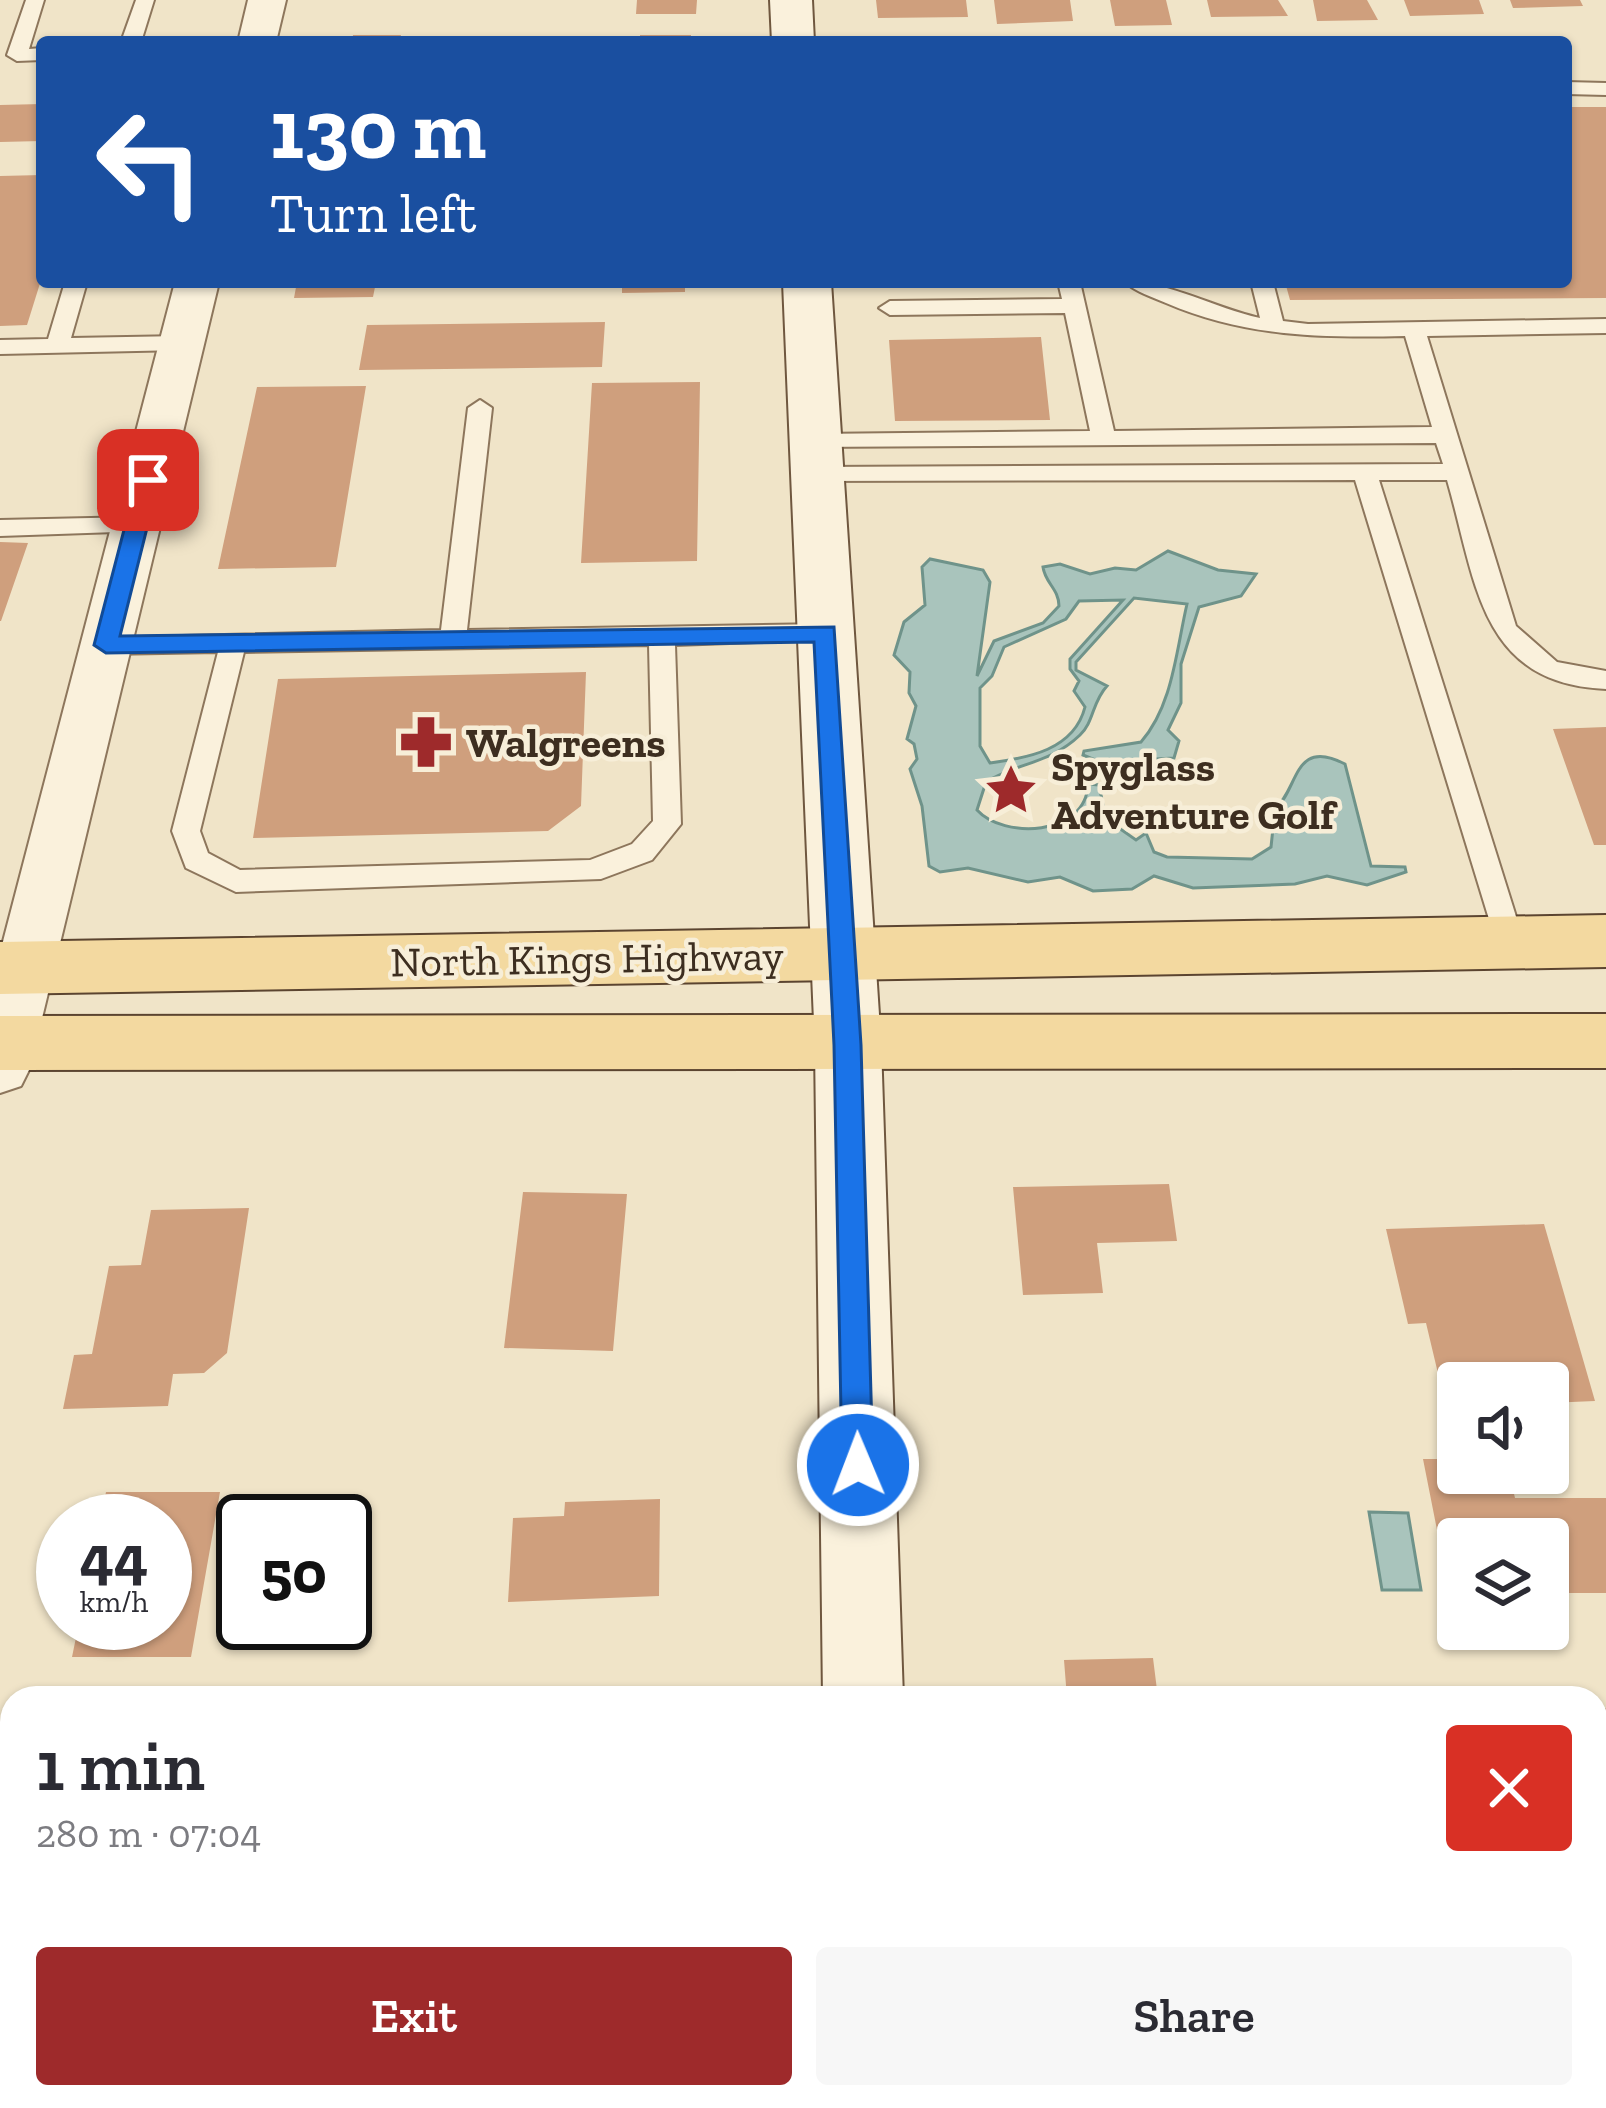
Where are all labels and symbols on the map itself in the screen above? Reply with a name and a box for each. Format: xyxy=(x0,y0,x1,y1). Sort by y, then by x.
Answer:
pin xyxy=(97,429,199,531)
pharmacy icon: Walgreens xyxy=(397,713,455,771)
place label: Walgreens xyxy=(466,717,666,768)
place label: Spyglass Adventure Golf xyxy=(1051,741,1338,840)
place icon: Spyglass Adventure Golf xyxy=(982,761,1040,819)
street label: North Kings Highway xyxy=(390,930,785,987)
position arrow xyxy=(795,1402,921,1528)
speed limit sign: 50 xyxy=(216,1494,372,1650)

